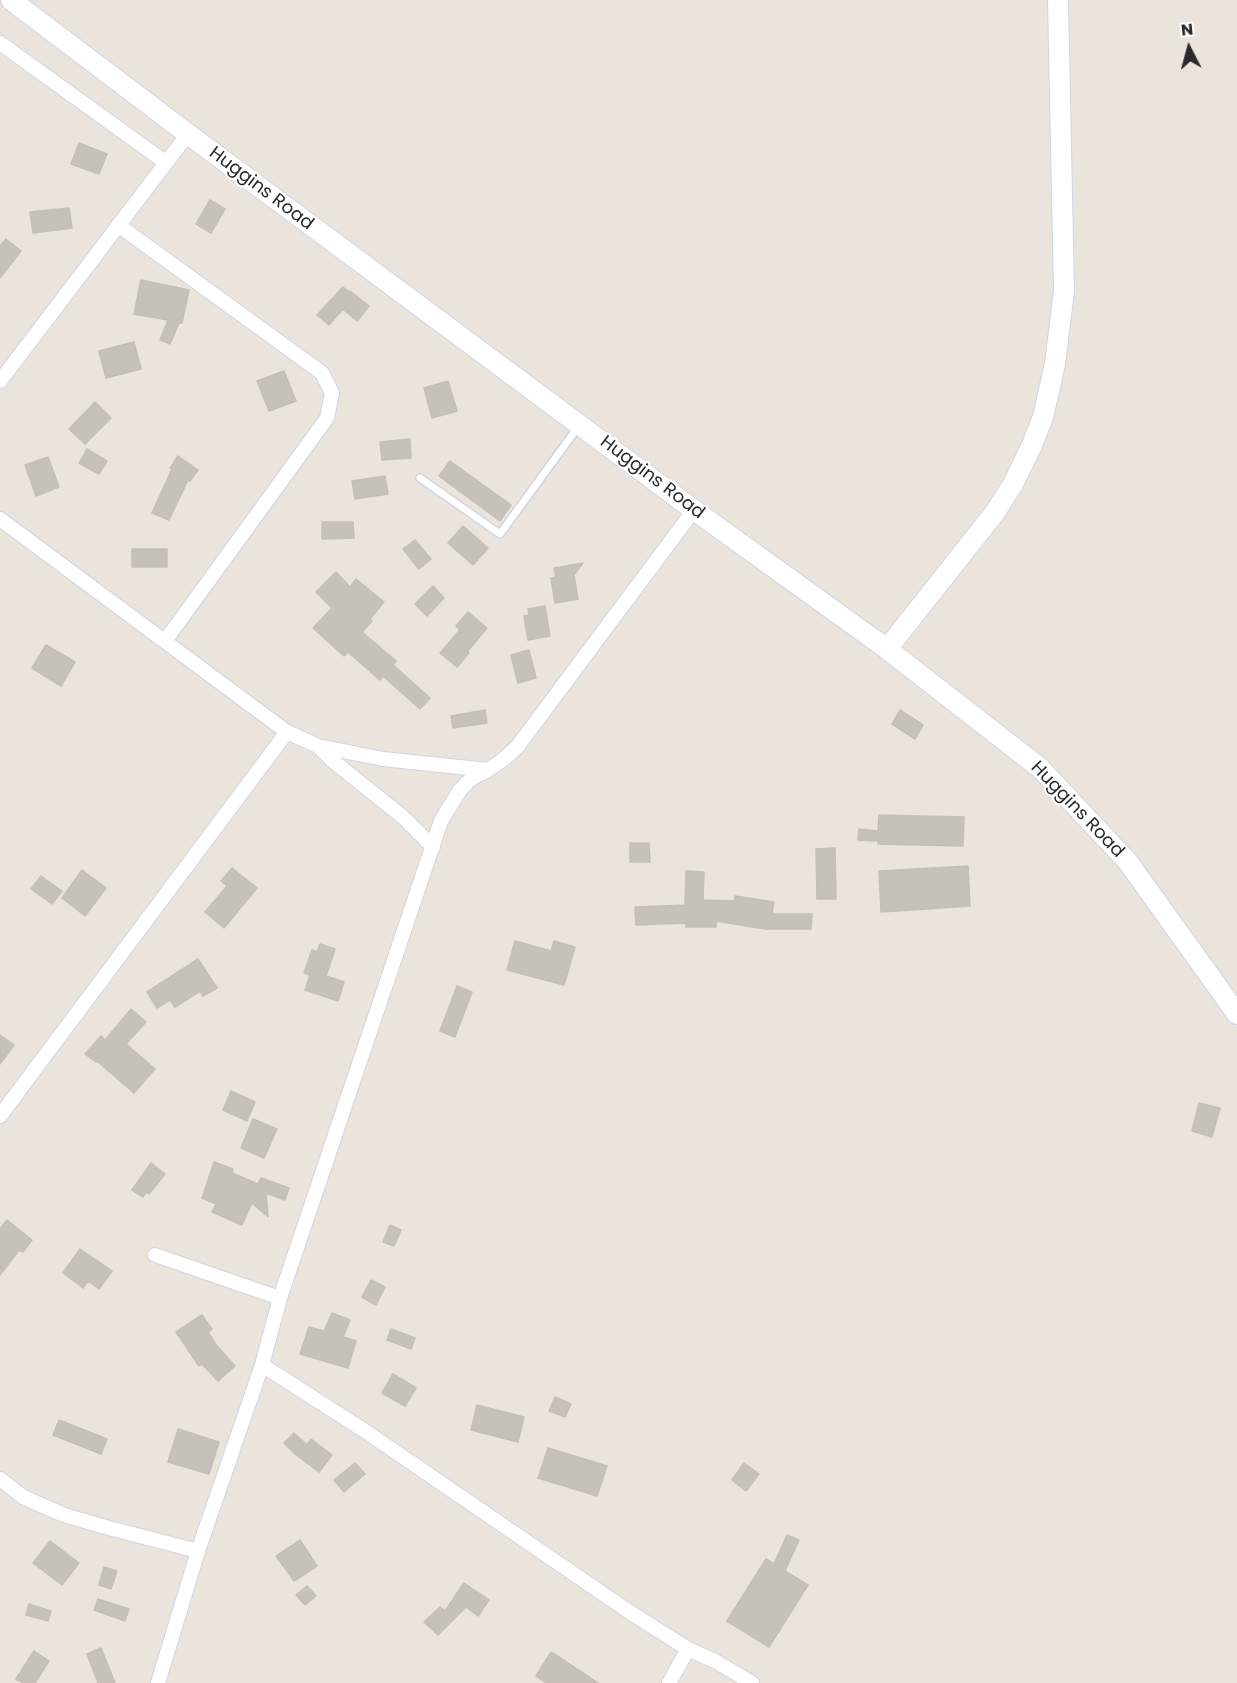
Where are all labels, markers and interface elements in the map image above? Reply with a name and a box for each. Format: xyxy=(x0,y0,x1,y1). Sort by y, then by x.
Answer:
north arrow xyxy=(1159,18,1219,78)
text: N xyxy=(1180,18,1194,42)
street label: Huggins Road xyxy=(204,143,318,235)
street label: Huggins Road xyxy=(595,432,709,524)
street label: Huggins Road xyxy=(1026,757,1128,863)

